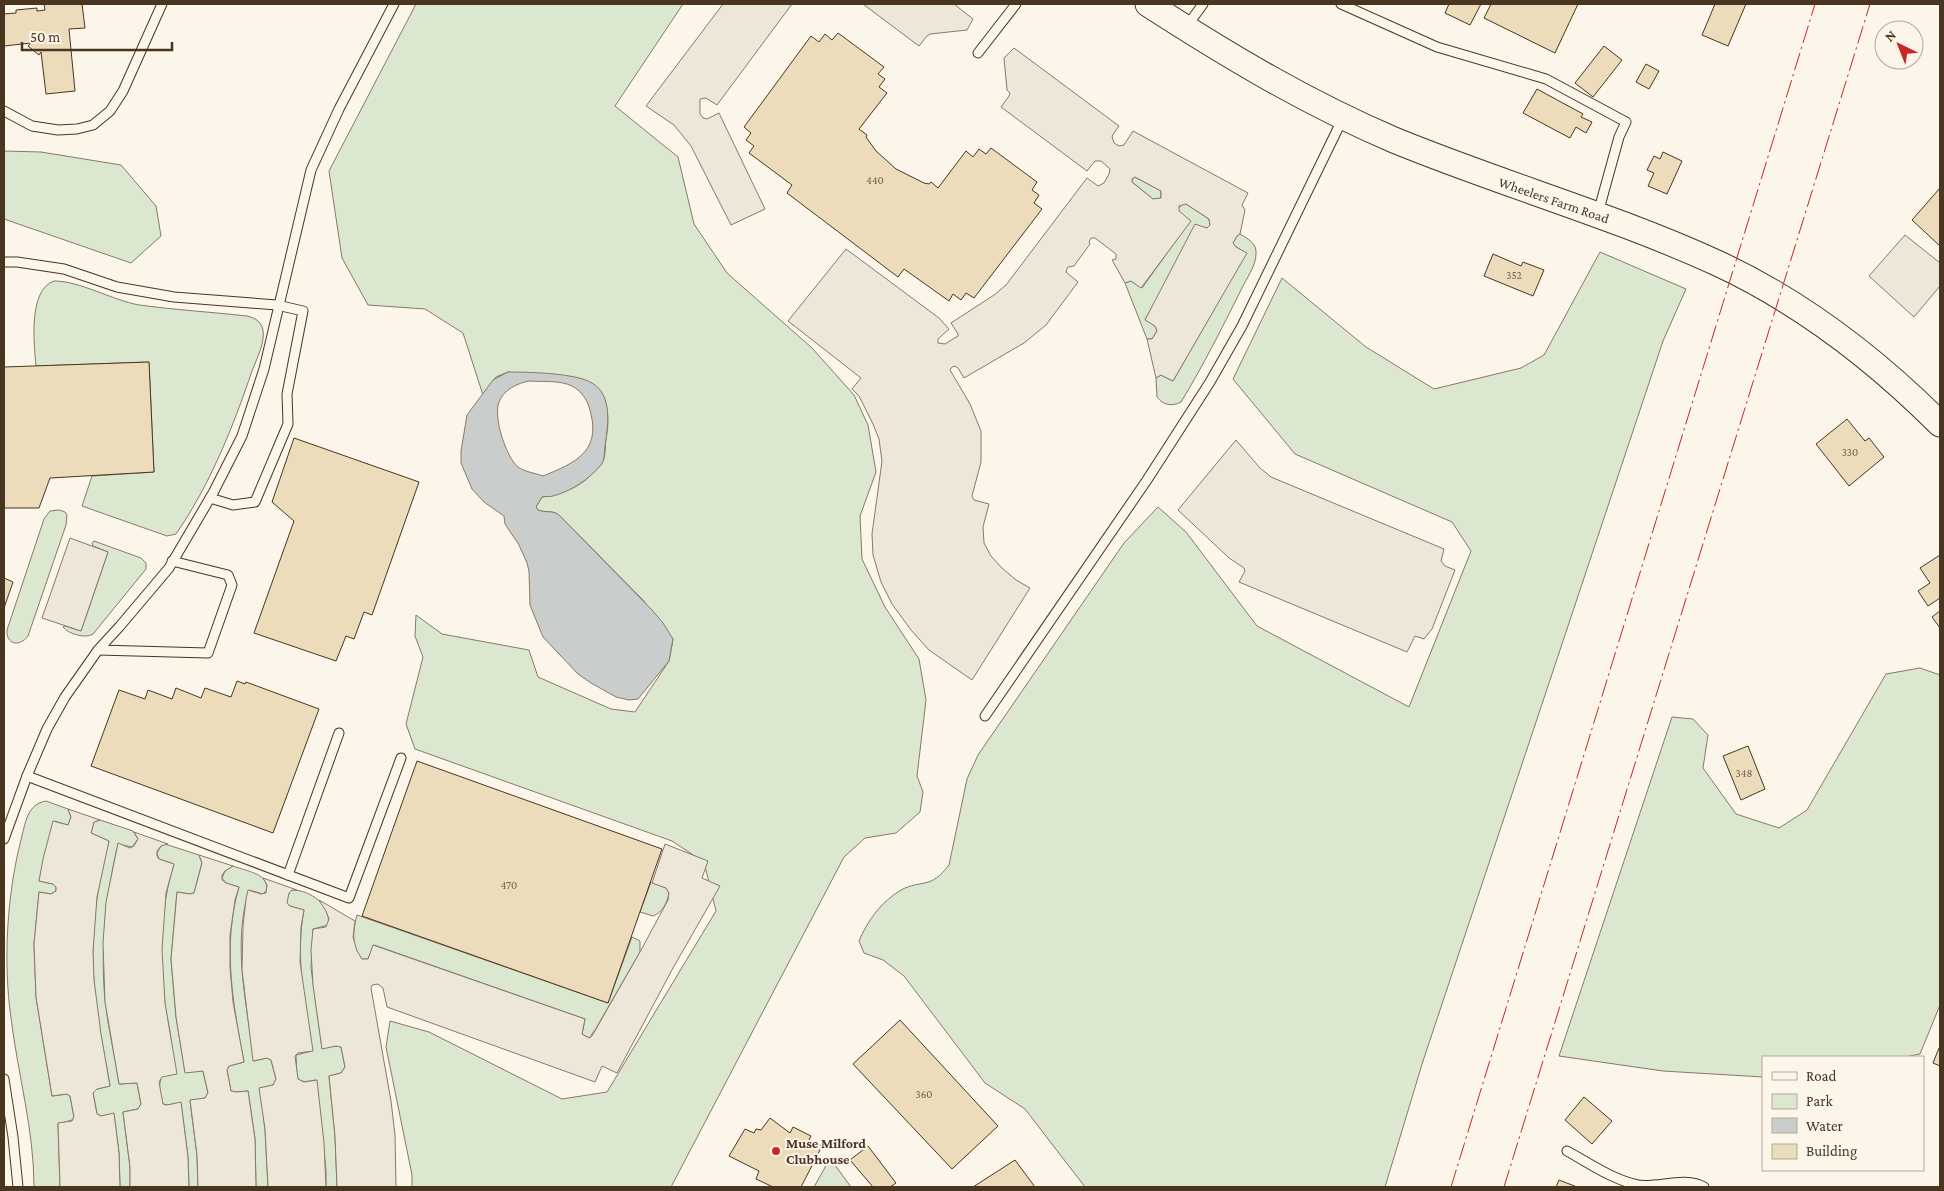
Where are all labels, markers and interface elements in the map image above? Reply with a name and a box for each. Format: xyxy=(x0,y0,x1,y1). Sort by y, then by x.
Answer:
scale bar xyxy=(22,20,172,52)
north arrow xyxy=(1874,20,1924,70)
text: N xyxy=(1881,26,1899,45)
text: 50 m xyxy=(30,29,60,45)
house number: 440 xyxy=(866,174,884,186)
street label: Wheelers Farm Road xyxy=(1497,174,1612,227)
house number: 352 xyxy=(1506,269,1522,281)
house number: 330 xyxy=(1842,446,1858,458)
house number: 348 xyxy=(1736,767,1752,779)
house number: 470 xyxy=(501,879,517,891)
legend xyxy=(1762,1056,1924,1171)
text: Road xyxy=(1806,1068,1837,1084)
house number: 360 xyxy=(915,1088,933,1100)
text: Park xyxy=(1806,1093,1833,1109)
text: Water xyxy=(1806,1118,1843,1134)
place label: Muse Milford Clubhouse xyxy=(786,1135,866,1167)
text: Building xyxy=(1806,1143,1857,1160)
marker: Muse Milford Clubhouse xyxy=(770,1145,782,1157)

